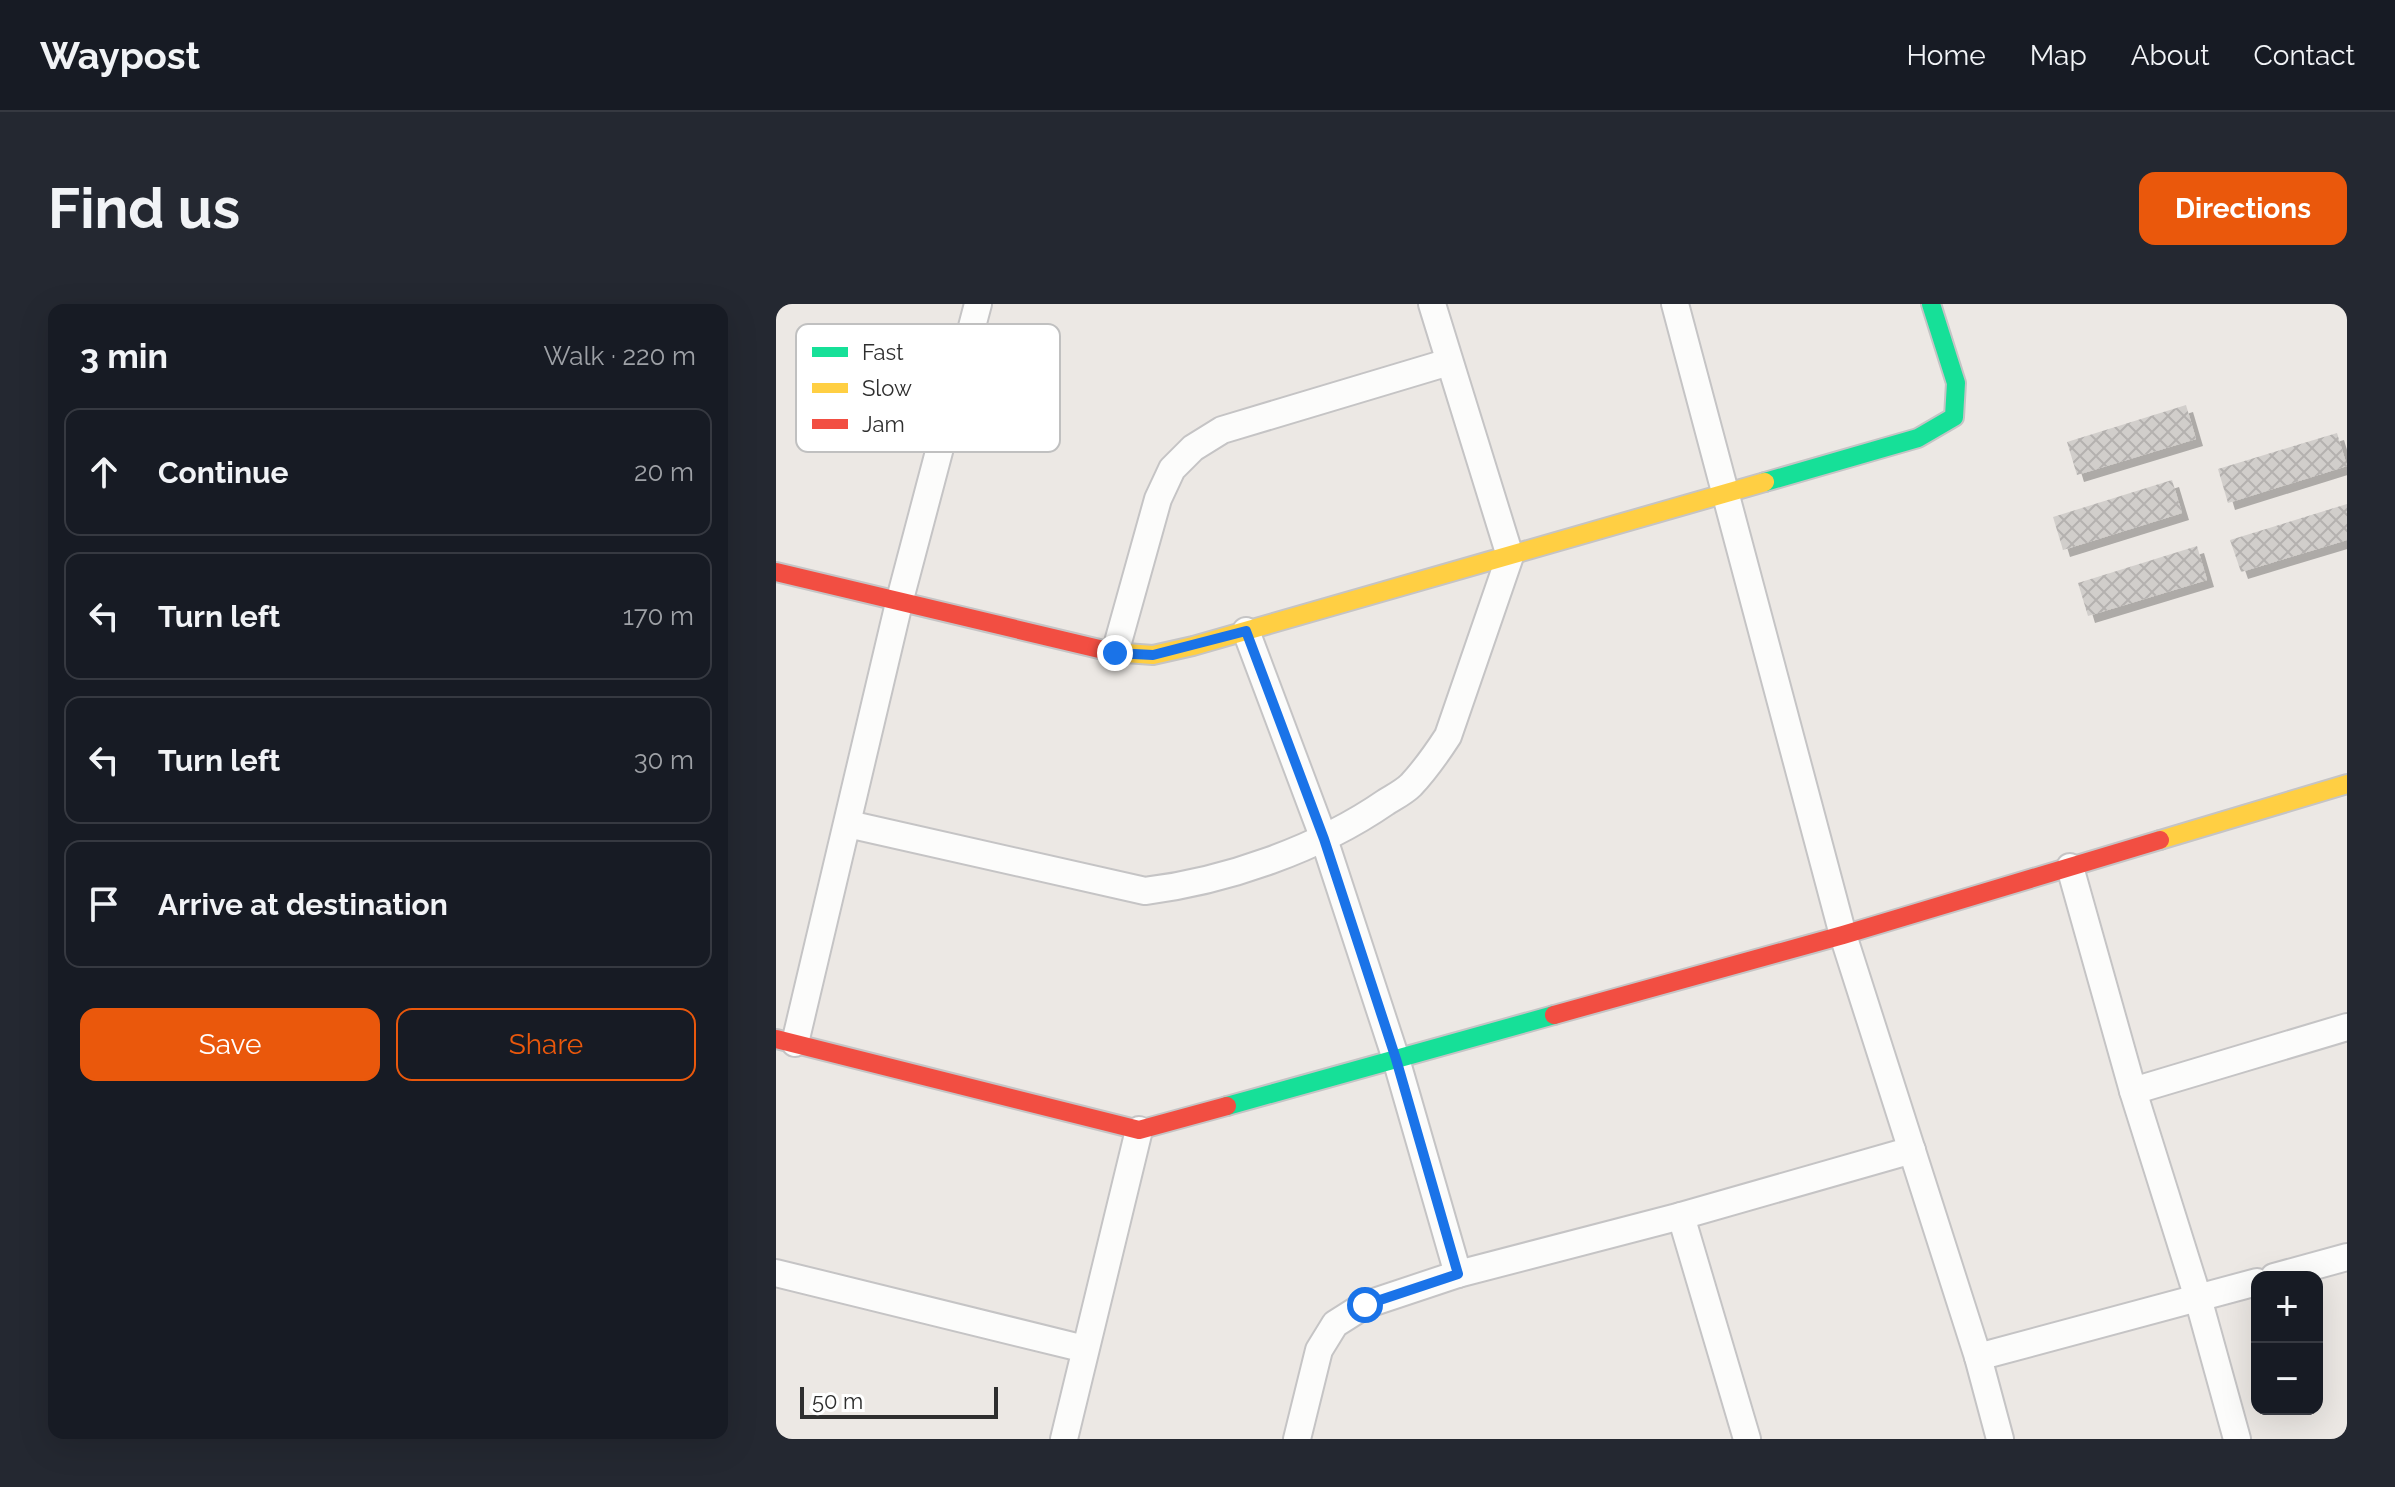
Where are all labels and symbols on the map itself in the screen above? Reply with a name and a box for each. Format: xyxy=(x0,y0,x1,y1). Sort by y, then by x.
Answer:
legend xyxy=(796,324,1060,452)
text: Fast xyxy=(862,339,904,365)
text: Slow xyxy=(862,375,912,401)
text: Jam xyxy=(862,411,905,437)
route end xyxy=(1097,635,1133,671)
route start xyxy=(1347,1287,1383,1323)
scale bar xyxy=(800,1383,998,1419)

